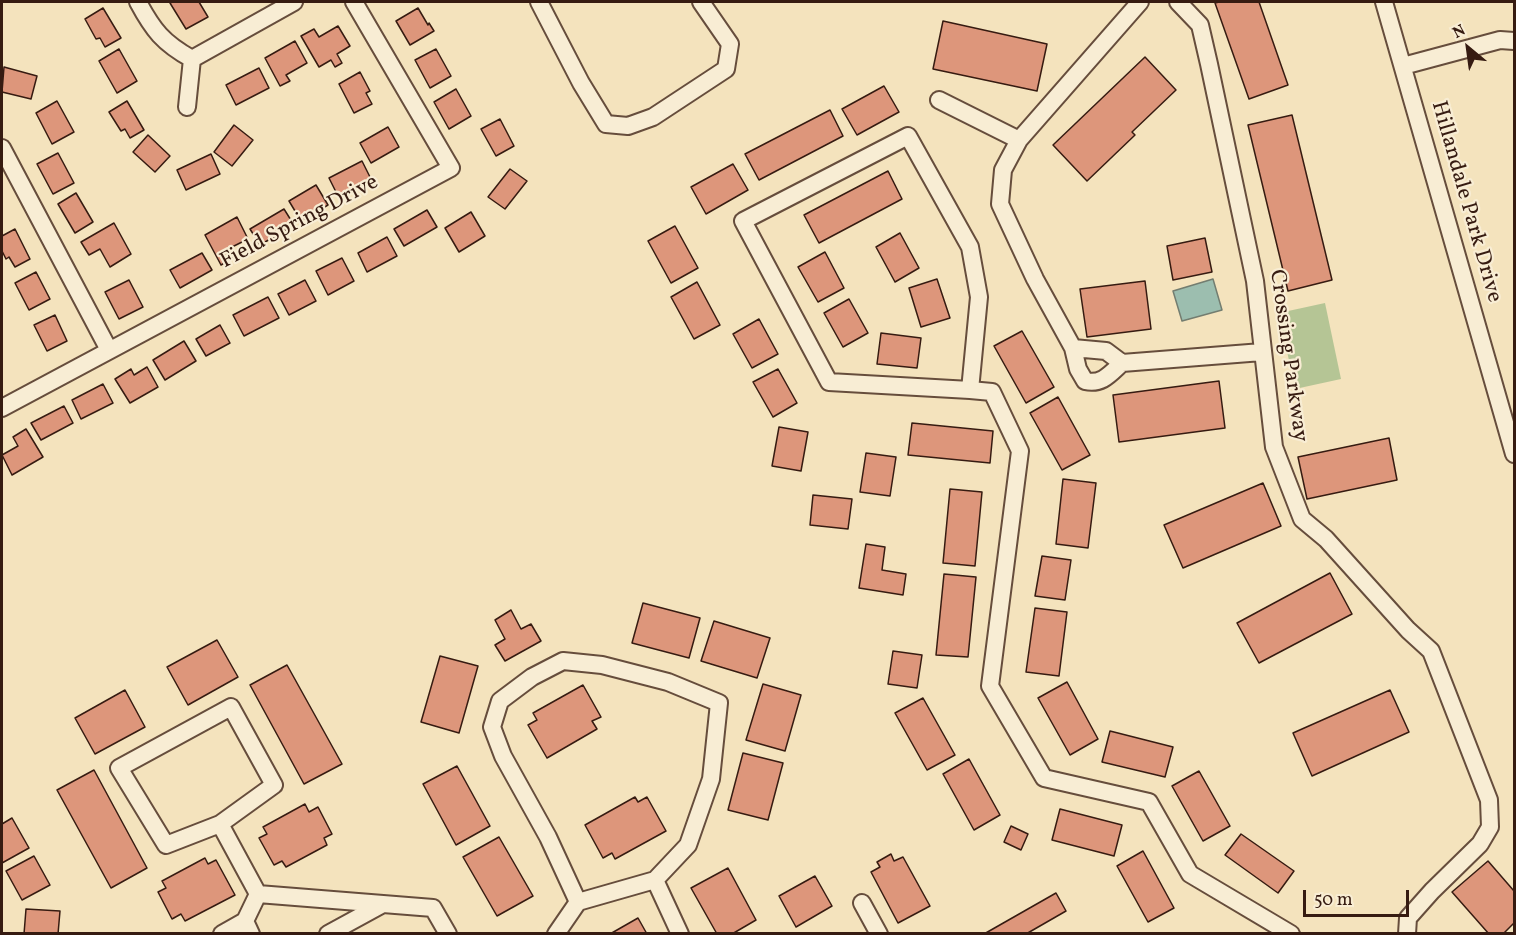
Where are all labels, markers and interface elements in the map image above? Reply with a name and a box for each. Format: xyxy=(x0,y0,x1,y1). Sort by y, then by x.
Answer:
north arrow xyxy=(1438,18,1498,78)
text: N xyxy=(1449,20,1470,45)
street label: Hillandale Park Drive xyxy=(1424,98,1506,306)
street label: Field Spring Drive xyxy=(216,170,384,276)
street label: Crossing Parkway xyxy=(1262,268,1312,444)
scale bar xyxy=(1306,878,1412,916)
text: 50 m xyxy=(1314,888,1353,913)

